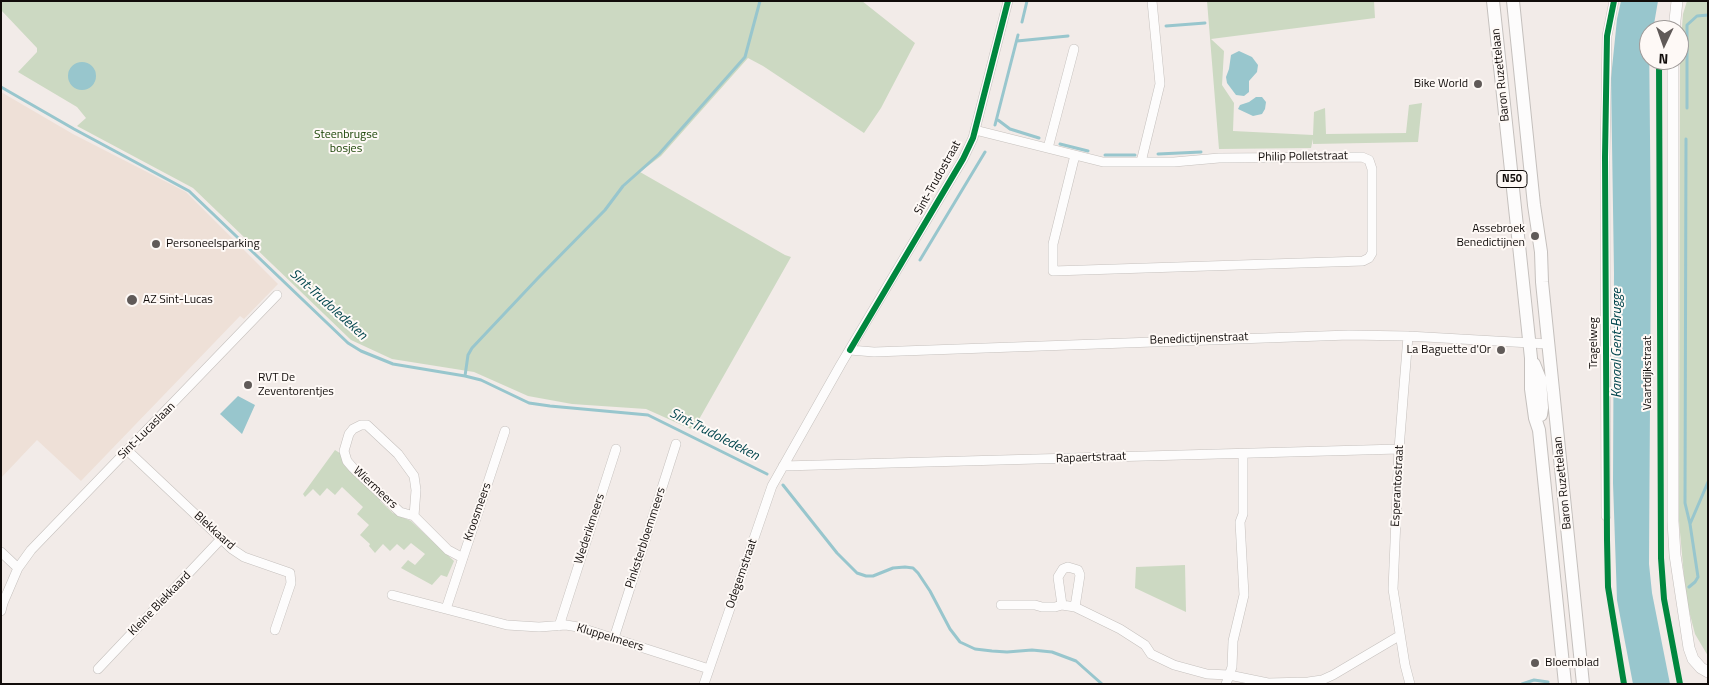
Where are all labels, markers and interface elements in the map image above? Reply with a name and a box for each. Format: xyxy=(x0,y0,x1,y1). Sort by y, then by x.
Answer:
north arrow xyxy=(1639,20,1689,70)
street label: Baron Ruzettelaan xyxy=(1489,28,1513,122)
text: N xyxy=(1658,49,1669,70)
place label: Bike World xyxy=(1414,77,1468,91)
marker: Bike World xyxy=(1472,78,1484,90)
park label: Steenbrugse bosjes xyxy=(314,128,378,156)
street label: Sint-Trudostraat xyxy=(912,138,964,218)
street label: Philip Polletstraat xyxy=(1258,149,1348,165)
road number: N50 xyxy=(1497,170,1527,188)
place label: Assebroek Benedictijnen xyxy=(1456,222,1525,250)
marker: Assebroek Benedictijnen xyxy=(1529,230,1541,242)
place label: Personeelsparking xyxy=(166,237,260,251)
marker: Personeelsparking xyxy=(150,238,162,250)
water label: Sint-Trudoledeken xyxy=(286,266,370,344)
water label: Kanaal Gent-Brugge xyxy=(1610,288,1626,398)
marker: AZ Sint-Lucas xyxy=(125,293,139,307)
place label: AZ Sint-Lucas xyxy=(143,293,213,307)
street label: Tragelweg xyxy=(1587,317,1601,369)
street label: Benedictijnenstraat xyxy=(1149,330,1249,348)
street label: Vaartdijkstraat xyxy=(1641,336,1655,410)
place label: La Baguette d'Or xyxy=(1407,343,1491,357)
marker: La Baguette d'Or xyxy=(1495,344,1507,356)
place label: RVT De Zeventorentjes xyxy=(258,371,334,399)
marker: RVT De Zeventorentjes xyxy=(242,379,254,391)
street label: Sint-Lucaslaan xyxy=(115,399,179,463)
water label: Sint-Trudoledeken xyxy=(667,405,761,465)
street label: Baron Ruzettelaan xyxy=(1551,436,1575,530)
street label: Esperantostraat xyxy=(1389,445,1407,527)
street label: Rapaertstraat xyxy=(1056,450,1126,466)
street label: Wiermeers xyxy=(350,464,400,512)
street label: Kroosmeers xyxy=(461,481,495,543)
street label: Pinksterbloemmeers xyxy=(623,486,669,590)
street label: Wederikmeers xyxy=(572,492,608,566)
street label: Blekkaard xyxy=(191,509,237,553)
street label: Odegemstraat xyxy=(723,537,761,611)
street label: Kleine Blekkaard xyxy=(126,569,194,639)
street label: Kluppelmeers xyxy=(575,621,645,655)
place label: Bloemblad xyxy=(1545,656,1599,670)
marker: Bloemblad xyxy=(1529,657,1541,669)

